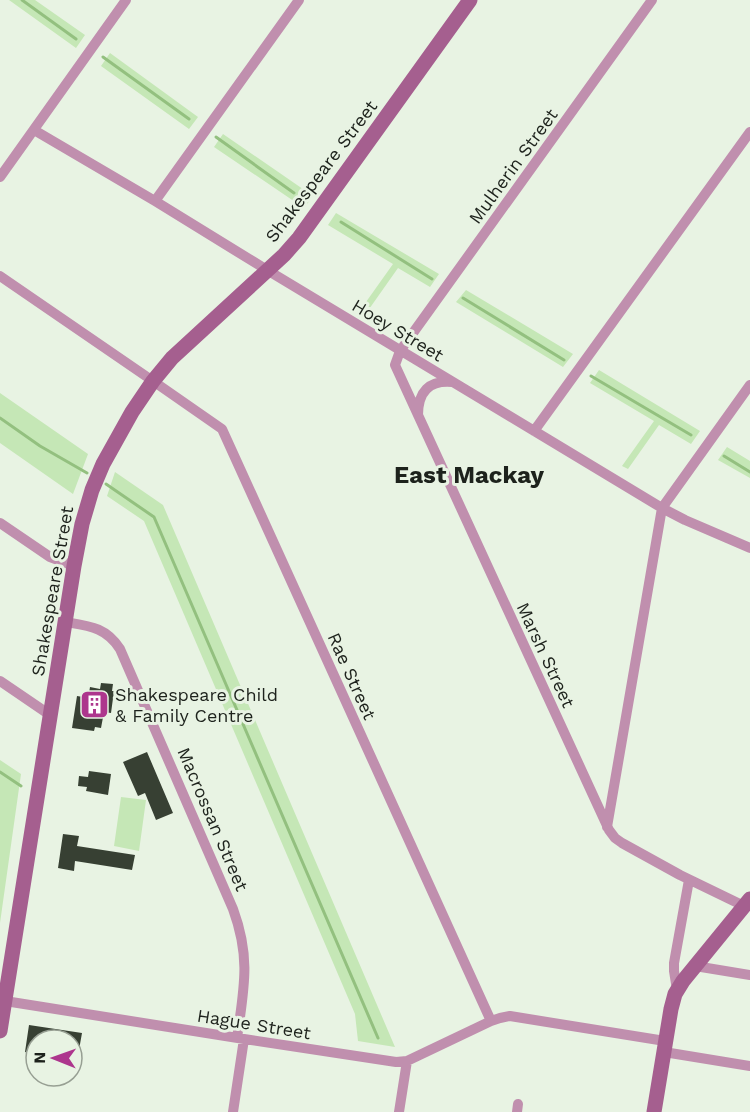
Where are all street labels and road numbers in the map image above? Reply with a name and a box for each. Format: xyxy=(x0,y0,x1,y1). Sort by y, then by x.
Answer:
street label: Shakespeare Street xyxy=(261,96,381,246)
street label: Mulherin Street xyxy=(464,104,562,228)
street label: Hoey Street xyxy=(348,294,448,366)
street label: Shakespeare Street xyxy=(27,504,77,678)
street label: Marsh Street xyxy=(513,599,580,711)
street label: Rae Street xyxy=(324,629,381,723)
street label: Macrossan Street xyxy=(173,744,253,894)
street label: Hague Street xyxy=(196,1005,313,1043)

